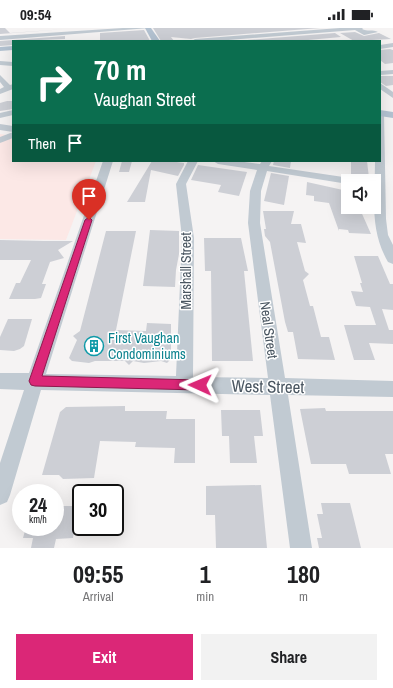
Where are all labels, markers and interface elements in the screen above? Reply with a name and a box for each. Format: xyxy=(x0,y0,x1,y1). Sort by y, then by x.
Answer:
text: 09:54 xyxy=(20,4,51,25)
text: 70 m xyxy=(94,51,146,89)
icon: right xyxy=(28,56,80,108)
text: Vaughan Street xyxy=(94,87,196,112)
icon: arrive xyxy=(64,132,86,154)
text: Then xyxy=(28,133,56,154)
map controls xyxy=(341,174,381,214)
button: sound xyxy=(341,174,381,214)
pin xyxy=(72,179,106,220)
icon: arrive xyxy=(78,185,100,207)
street label: Marshall Street xyxy=(177,232,195,310)
street label: Neal Street xyxy=(256,300,282,360)
place label: First Vaughan Condominiums xyxy=(108,329,186,363)
building icon: First Vaughan Condominiums xyxy=(83,335,105,357)
position arrow xyxy=(179,364,221,406)
street label: West Street xyxy=(232,374,305,398)
speed limit sign: 30 xyxy=(72,484,124,536)
text: 24 xyxy=(29,491,47,518)
text: km/h xyxy=(29,513,47,526)
text: 09:55 xyxy=(73,558,123,590)
text: 1 xyxy=(200,558,211,590)
text: 180 xyxy=(287,558,320,590)
text: Arrival xyxy=(83,588,114,605)
text: min xyxy=(196,588,214,605)
text: m xyxy=(299,588,308,605)
button: Exit xyxy=(16,634,193,680)
button: Share xyxy=(201,634,377,680)

